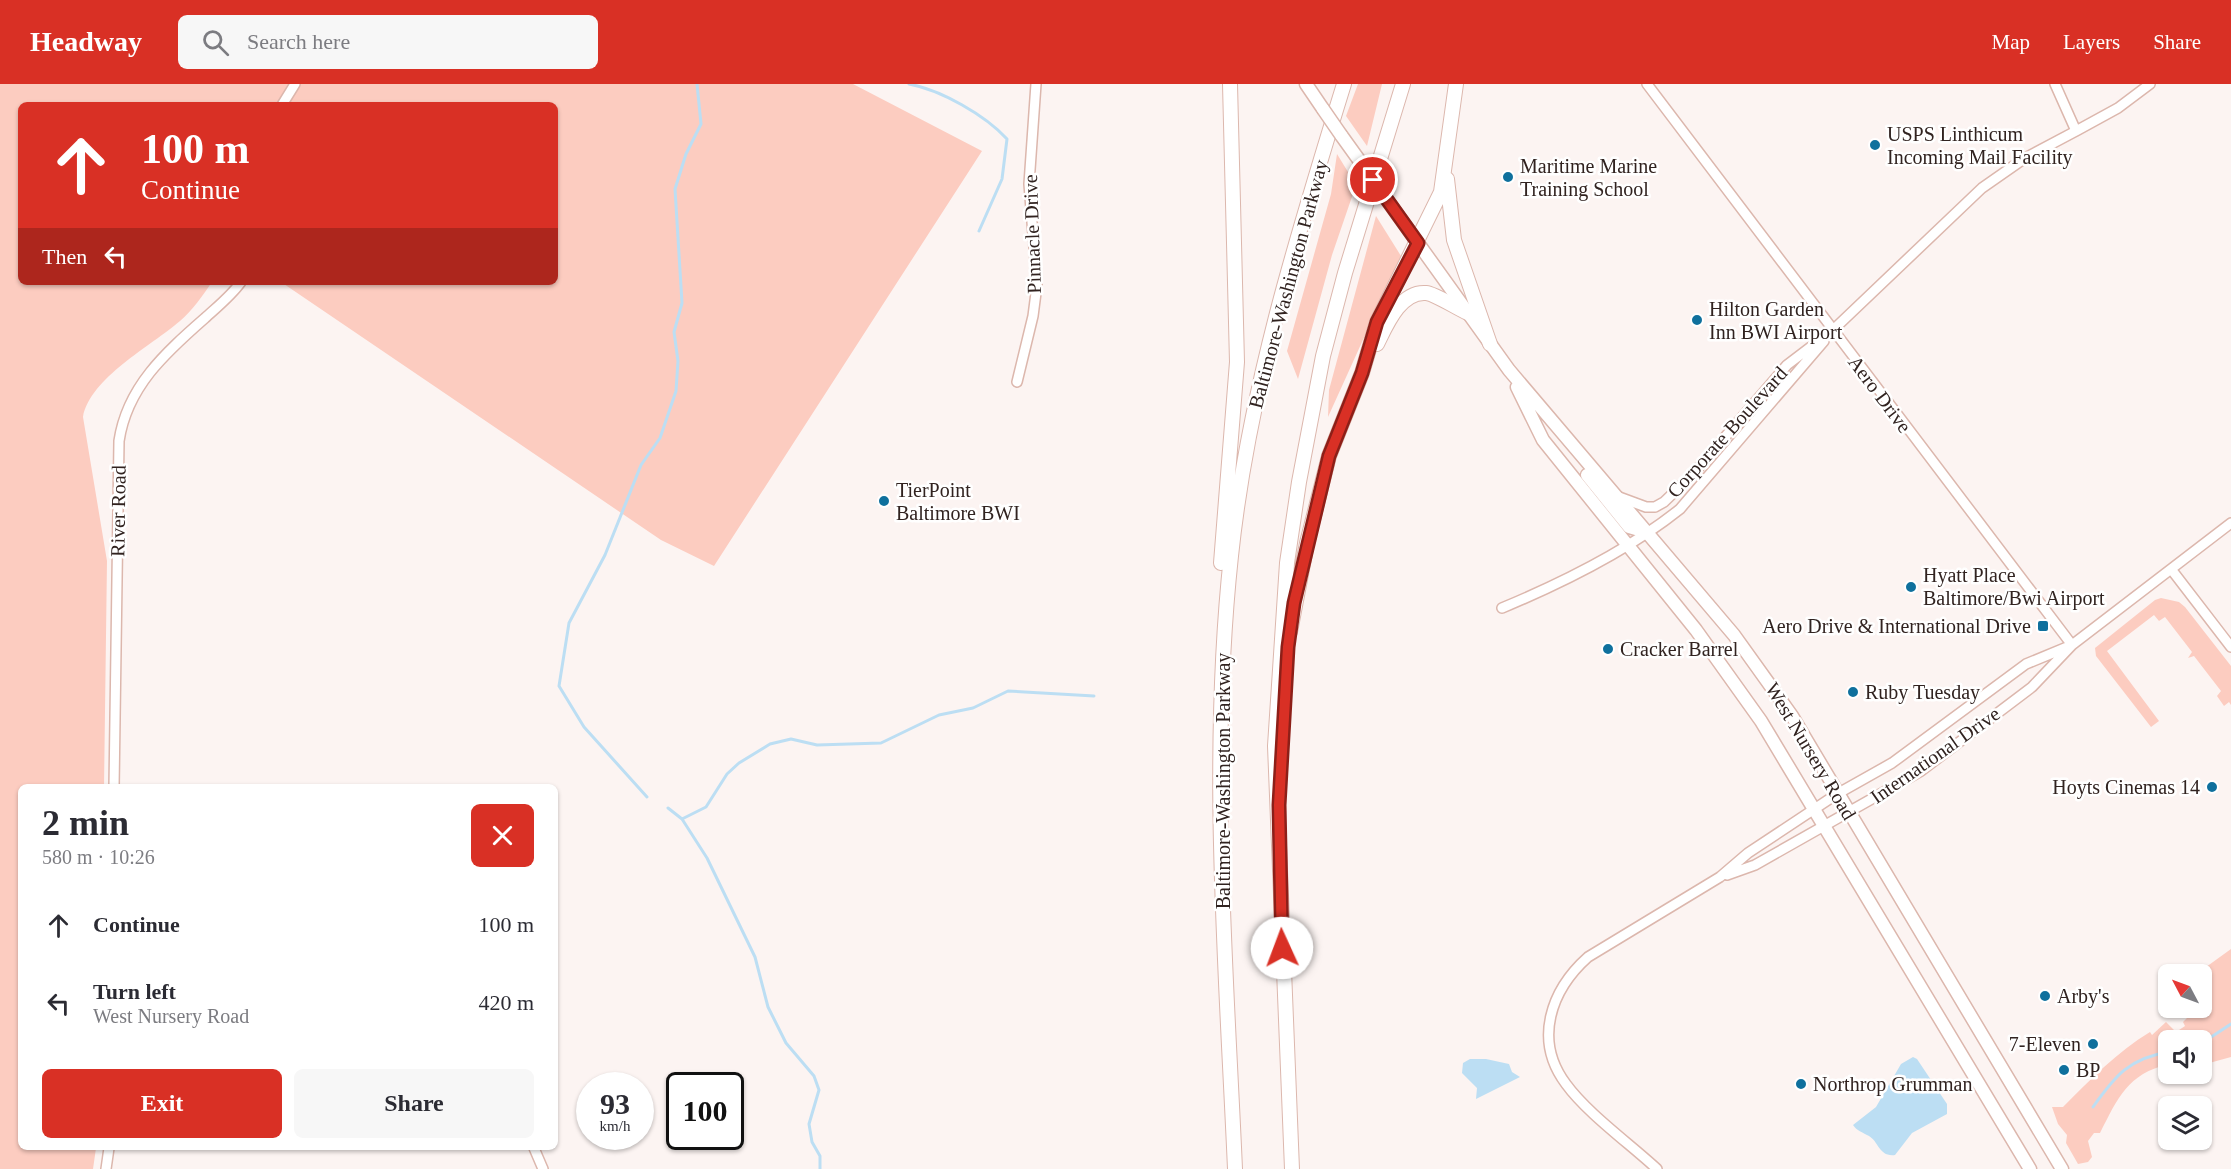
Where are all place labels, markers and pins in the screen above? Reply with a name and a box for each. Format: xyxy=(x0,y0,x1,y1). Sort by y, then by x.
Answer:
place label: USPS Linthicum Incoming Mail Facility xyxy=(1887,123,2073,169)
marker: USPS Linthicum Incoming Mail Facility xyxy=(1868,138,1882,152)
pin xyxy=(1347,154,1398,205)
place label: Maritime Marine Training School xyxy=(1520,155,1657,201)
marker: Maritime Marine Training School xyxy=(1501,170,1515,184)
place label: Hilton Garden Inn BWI Airport xyxy=(1709,298,1843,344)
marker: Hilton Garden Inn BWI Airport xyxy=(1690,313,1704,327)
place label: TierPoint Baltimore BWI xyxy=(896,479,1020,524)
marker: TierPoint Baltimore BWI xyxy=(877,494,891,508)
place label: Hyatt Place Baltimore/Bwi Airport xyxy=(1923,564,2105,610)
marker: Hyatt Place Baltimore/Bwi Airport xyxy=(1904,580,1918,594)
place label: Aero Drive & International Drive xyxy=(1762,615,2031,637)
marker: Aero Drive & International Drive xyxy=(2036,619,2050,633)
place label: Cracker Barrel xyxy=(1620,638,1739,660)
marker: Cracker Barrel xyxy=(1601,642,1615,656)
place label: Ruby Tuesday xyxy=(1865,681,1980,704)
marker: Ruby Tuesday xyxy=(1846,685,1860,699)
place label: Hoyts Cinemas 14 xyxy=(2052,776,2200,799)
marker: Hoyts Cinemas 14 xyxy=(2205,780,2219,794)
place label: Arby's xyxy=(2057,985,2110,1008)
marker: Arby's xyxy=(2038,989,2052,1003)
place label: 7-Eleven xyxy=(2009,1033,2081,1055)
marker: 7-Eleven xyxy=(2086,1037,2100,1051)
place label: BP xyxy=(2076,1059,2100,1081)
marker: BP xyxy=(2057,1063,2071,1077)
place label: Northrop Grumman xyxy=(1813,1073,1972,1096)
marker: Northrop Grumman xyxy=(1794,1077,1808,1091)

